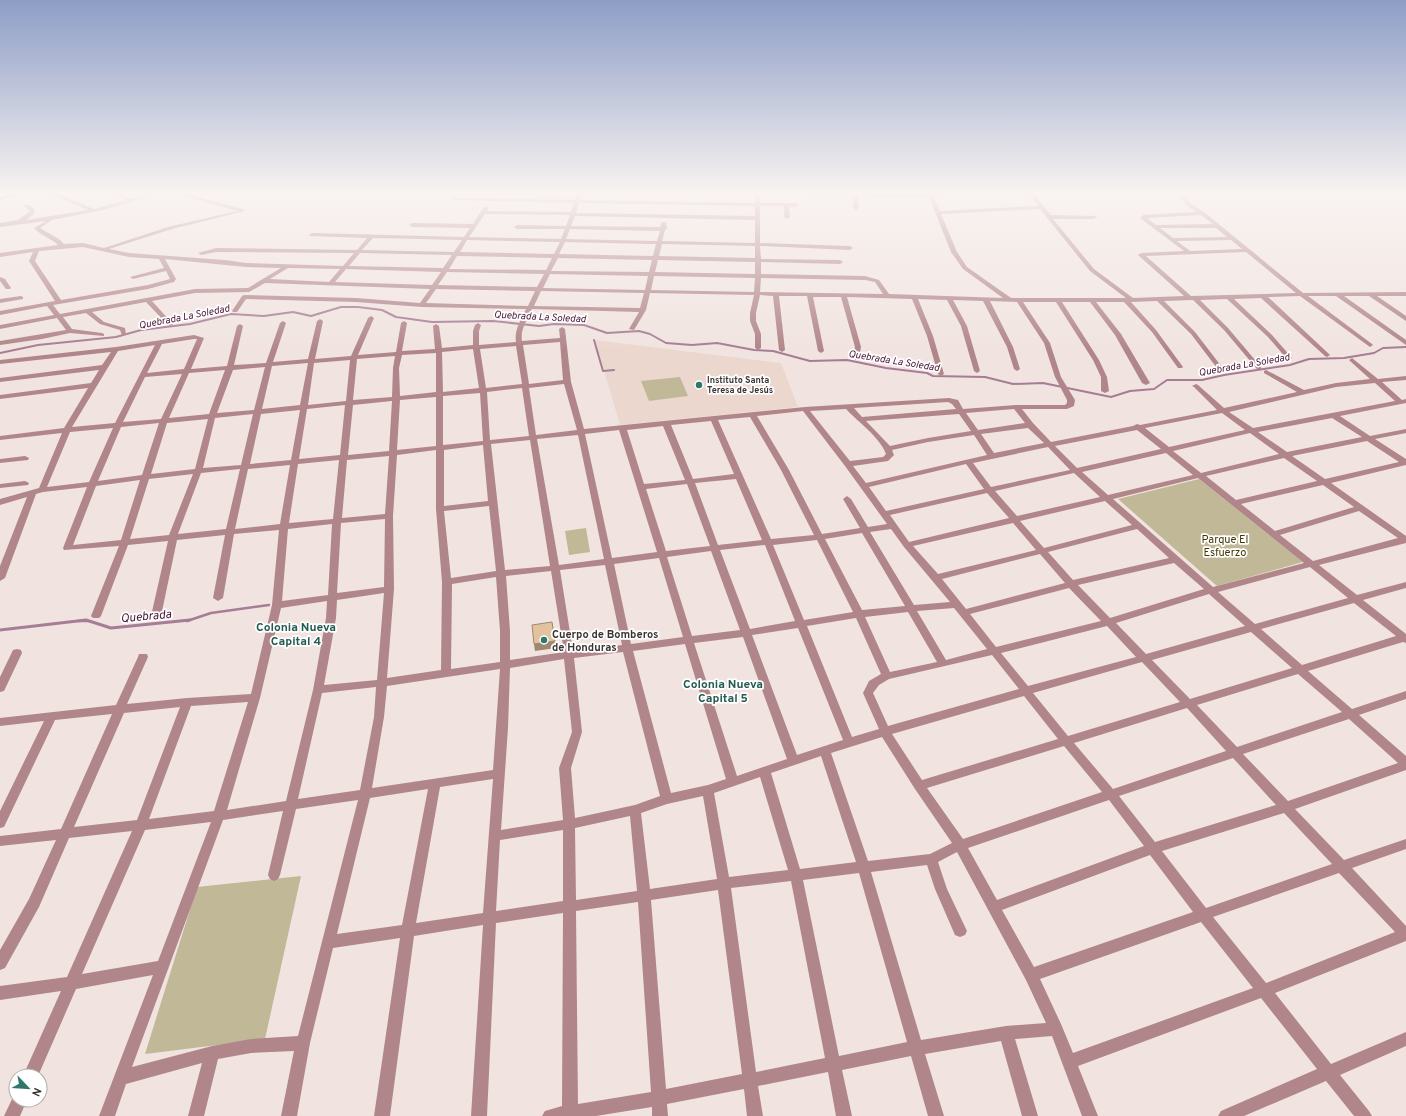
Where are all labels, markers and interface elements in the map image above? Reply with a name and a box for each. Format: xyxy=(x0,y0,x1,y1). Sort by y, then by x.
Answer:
water label: Quebrada La Soledad xyxy=(138,302,231,333)
water label: Quebrada La Soledad xyxy=(494,309,587,326)
water label: Quebrada La Soledad xyxy=(847,348,941,375)
water label: Quebrada La Soledad xyxy=(1198,351,1291,380)
place label: Instituto Santa Teresa de Jesús xyxy=(707,375,773,396)
marker: Instituto Santa Teresa de Jesús xyxy=(694,380,704,390)
park label: Parque El Esfuerzo xyxy=(1202,533,1248,560)
water label: Quebrada xyxy=(120,607,173,627)
district label: Colonia Nueva Capital 4 xyxy=(256,620,336,650)
place label: Cuerpo de Bomberos de Honduras xyxy=(552,628,659,655)
marker: Cuerpo de Bomberos de Honduras xyxy=(539,635,549,645)
district label: Colonia Nueva Capital 5 xyxy=(683,677,763,707)
north arrow xyxy=(8,1068,48,1108)
text: N xyxy=(28,1085,44,1098)

